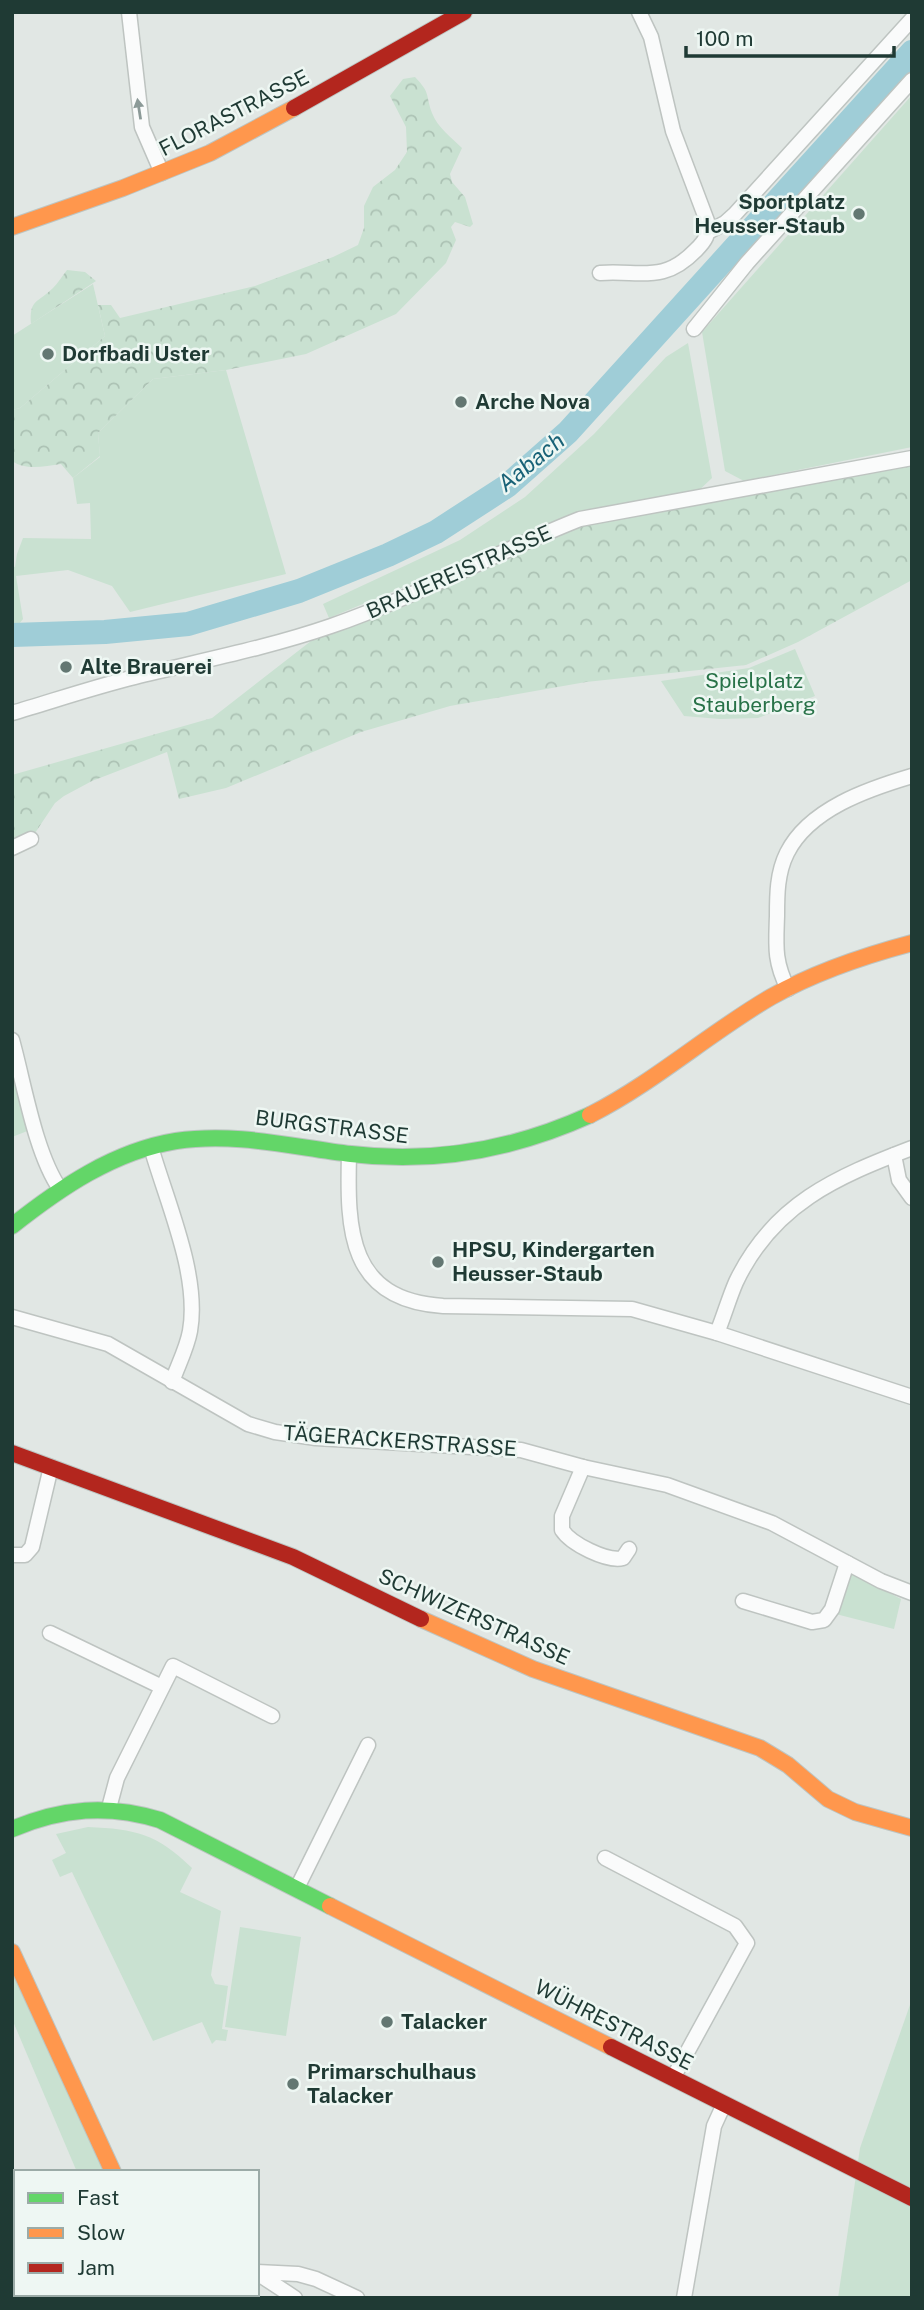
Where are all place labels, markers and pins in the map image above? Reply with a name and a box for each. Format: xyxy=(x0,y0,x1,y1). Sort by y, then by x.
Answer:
place label: Sportplatz Heusser-Staub xyxy=(694,189,845,238)
marker: Sportplatz Heusser-Staub xyxy=(851,206,867,222)
place label: Dorfbadi Uster xyxy=(62,341,210,366)
marker: Dorfbadi Uster xyxy=(40,346,56,362)
place label: Arche Nova xyxy=(475,389,590,414)
marker: Arche Nova xyxy=(453,394,469,410)
place label: Alte Brauerei xyxy=(80,654,212,679)
marker: Alte Brauerei xyxy=(58,659,74,675)
place label: HPSU, Kindergarten Heusser-Staub xyxy=(452,1237,655,1286)
marker: HPSU, Kindergarten Heusser-Staub xyxy=(430,1254,446,1270)
place label: Talacker xyxy=(401,2009,487,2034)
marker: Talacker xyxy=(379,2014,395,2030)
place label: Primarschulhaus Talacker xyxy=(307,2059,476,2108)
marker: Primarschulhaus Talacker xyxy=(285,2076,301,2092)

